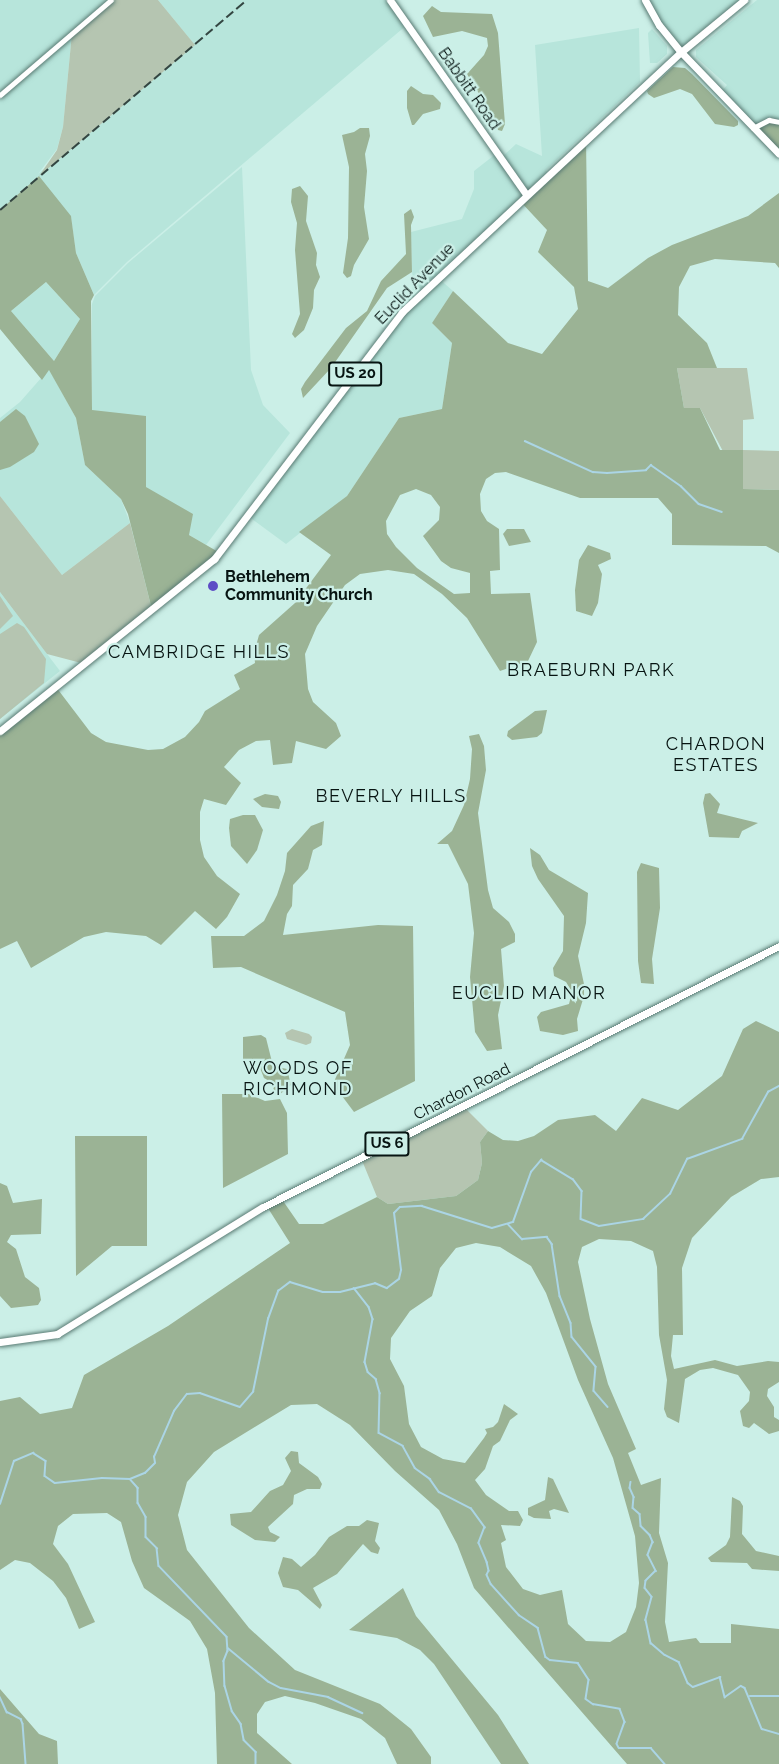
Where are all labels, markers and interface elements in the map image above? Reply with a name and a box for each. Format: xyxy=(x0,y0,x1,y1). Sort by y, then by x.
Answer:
street label: Babbitt Road xyxy=(434,44,504,134)
street label: Euclid Avenue xyxy=(371,239,459,329)
road number: US 20 xyxy=(328,362,382,386)
place label: Bethlehem Community Church xyxy=(225,567,373,605)
marker: Bethlehem Community Church xyxy=(206,579,220,593)
district label: CAMBRIDGE HILLS xyxy=(108,641,290,663)
district label: BRAEBURN PARK xyxy=(507,659,675,681)
district label: CHARDON ESTATES xyxy=(666,734,766,777)
district label: BEVERLY HILLS xyxy=(315,785,467,807)
district label: EUCLID MANOR xyxy=(452,982,606,1004)
district label: WOODS OF RICHMOND xyxy=(243,1058,353,1100)
street label: Chardon Road xyxy=(411,1059,513,1125)
road number: US 6 xyxy=(363,1132,411,1156)

